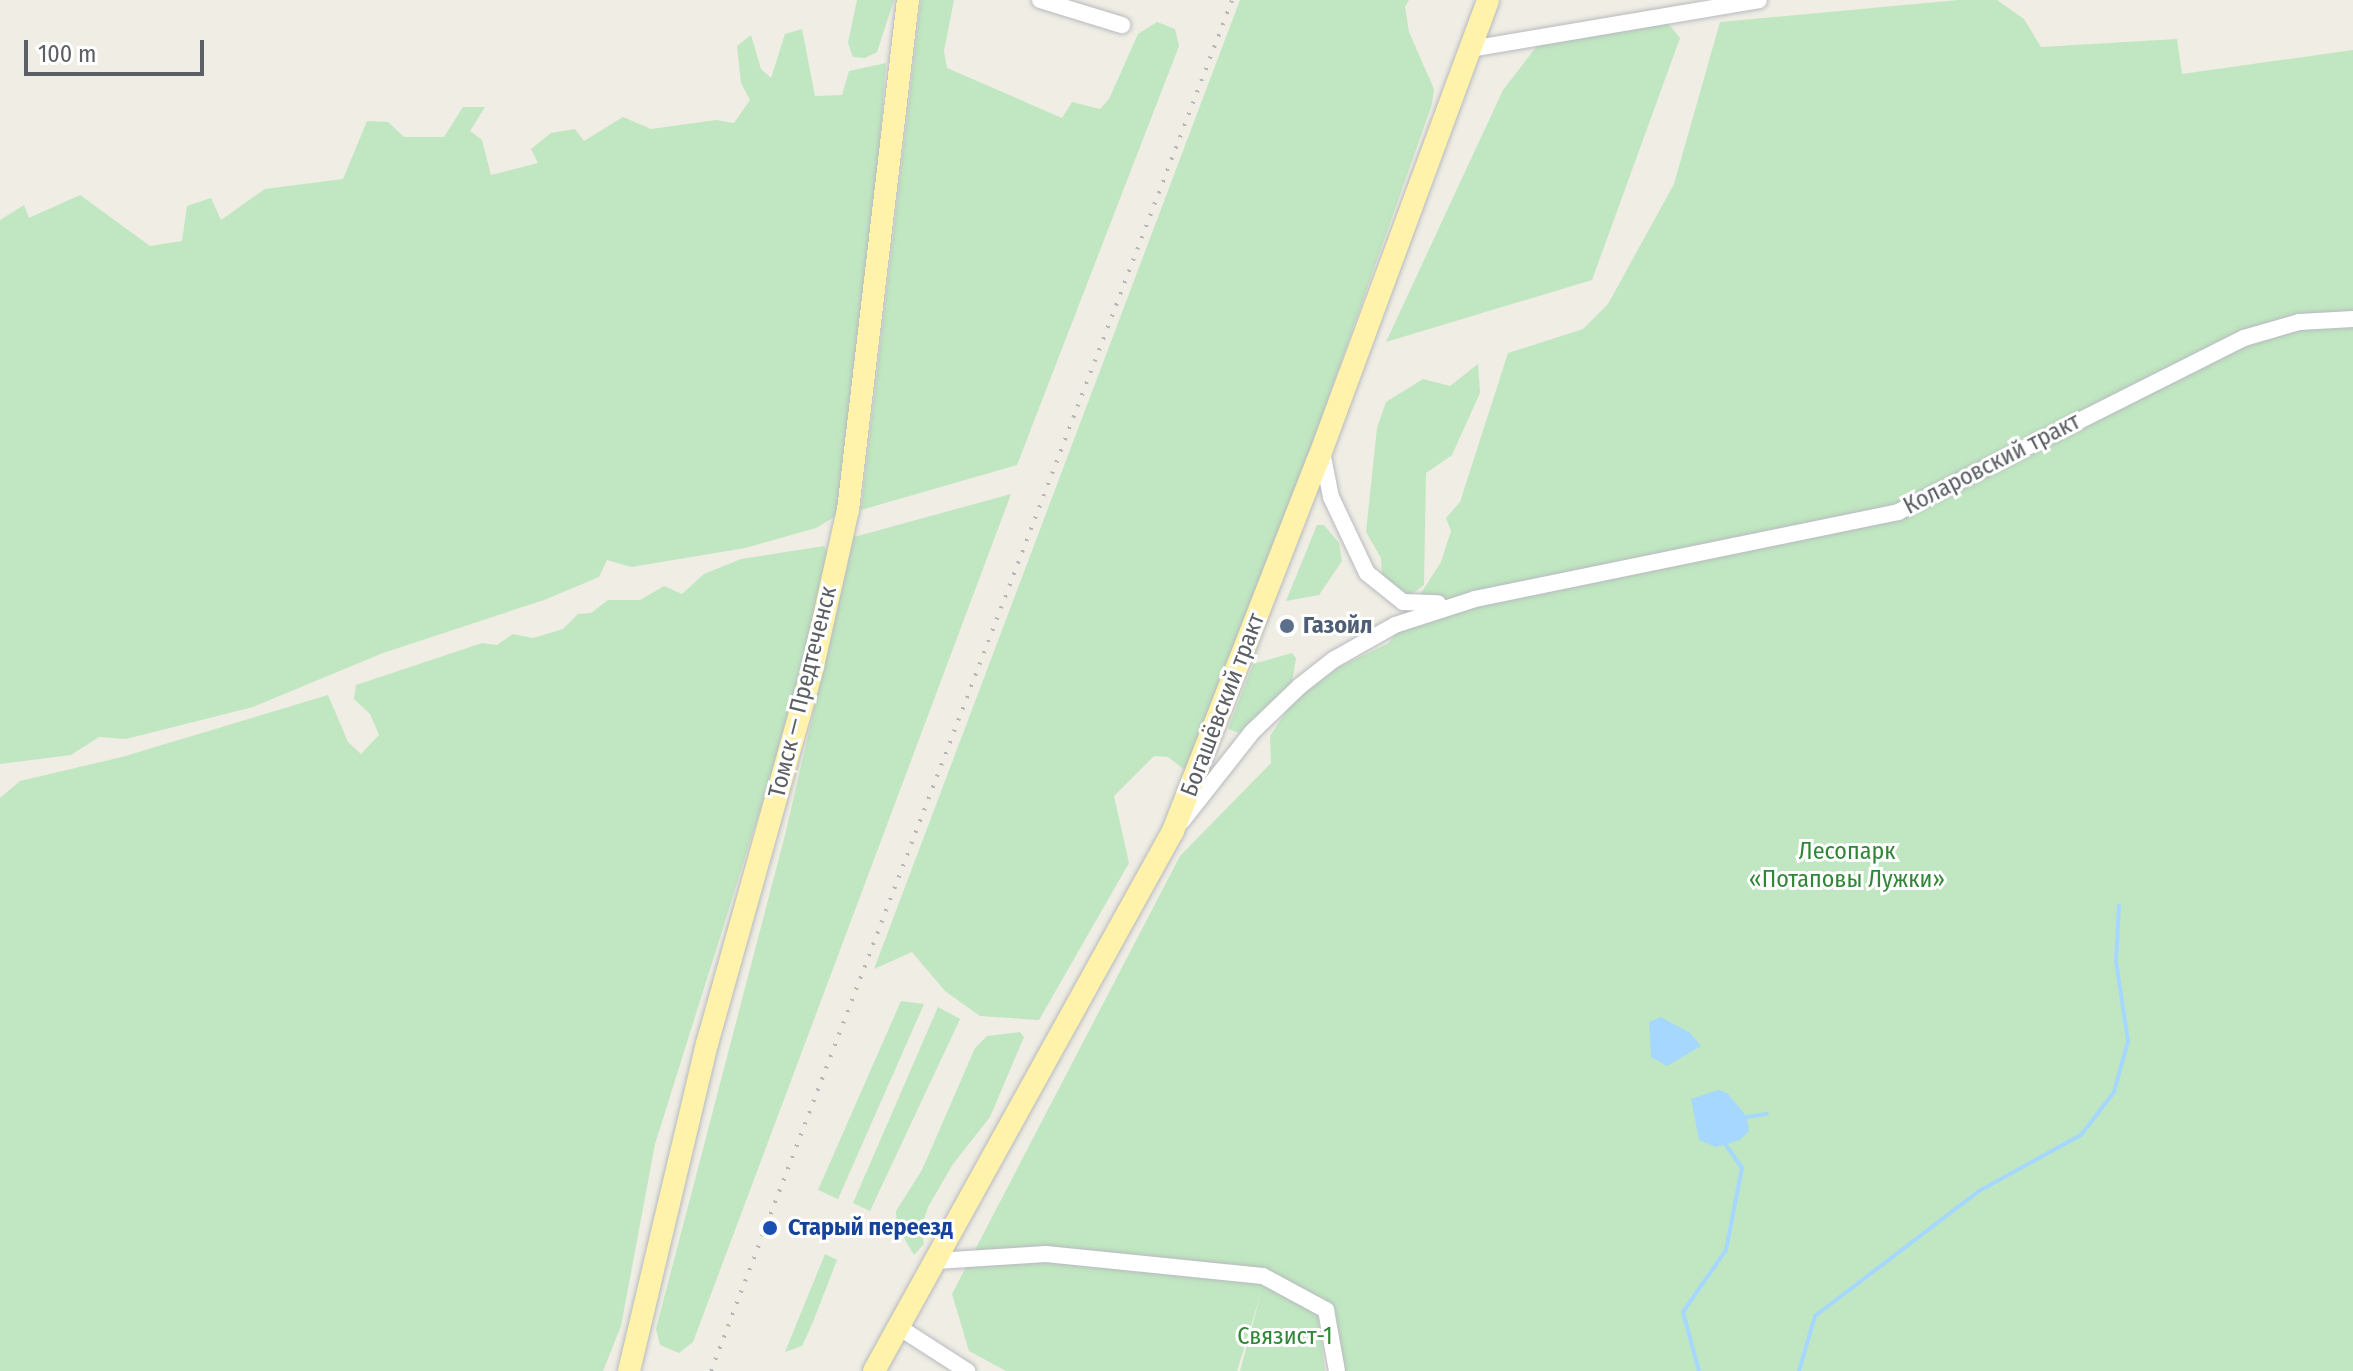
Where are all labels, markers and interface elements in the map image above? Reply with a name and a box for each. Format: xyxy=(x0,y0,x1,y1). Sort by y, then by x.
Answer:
scale bar xyxy=(28,24,208,74)
text: 100 m xyxy=(38,40,96,68)
street label: Коларовский тракт xyxy=(1899,407,2085,521)
street label: Томск — Предтеченск xyxy=(763,583,843,801)
street label: Богашёвский тракт xyxy=(1175,609,1271,801)
place label: Газойл xyxy=(1303,612,1372,640)
marker: Газойл xyxy=(1278,617,1296,635)
park label: Лесопарк «Потаповы Лужки» xyxy=(1749,838,1945,894)
place label: Старый переезд xyxy=(788,1214,953,1242)
marker: Старый переезд xyxy=(759,1217,781,1239)
park label: Связист-1 xyxy=(1237,1323,1333,1351)

